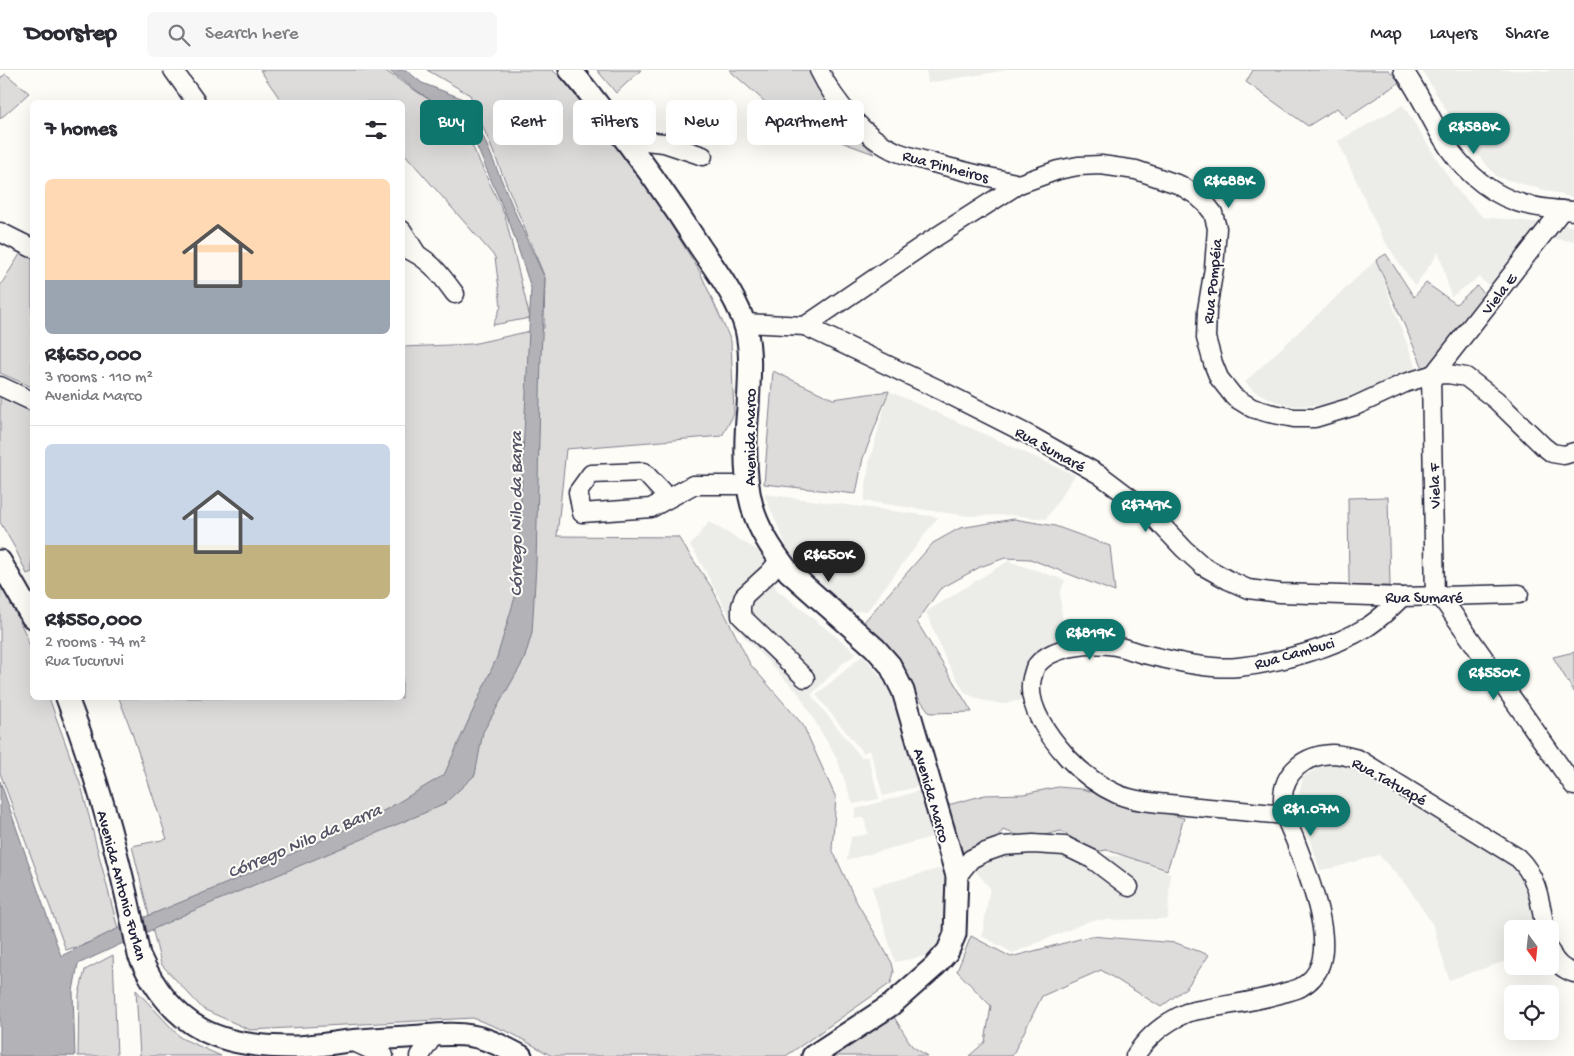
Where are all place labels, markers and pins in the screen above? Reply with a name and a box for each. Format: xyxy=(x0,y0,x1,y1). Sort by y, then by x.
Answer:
pin: R$588K xyxy=(1433,112,1515,155)
pin: R$688K xyxy=(1188,166,1270,209)
pin: R$749K xyxy=(1105,490,1187,533)
pin: R$650K xyxy=(788,540,870,583)
pin: R$819K xyxy=(1049,618,1131,661)
pin: R$550K xyxy=(1453,658,1535,701)
pin: R$1.07M xyxy=(1265,794,1357,837)

